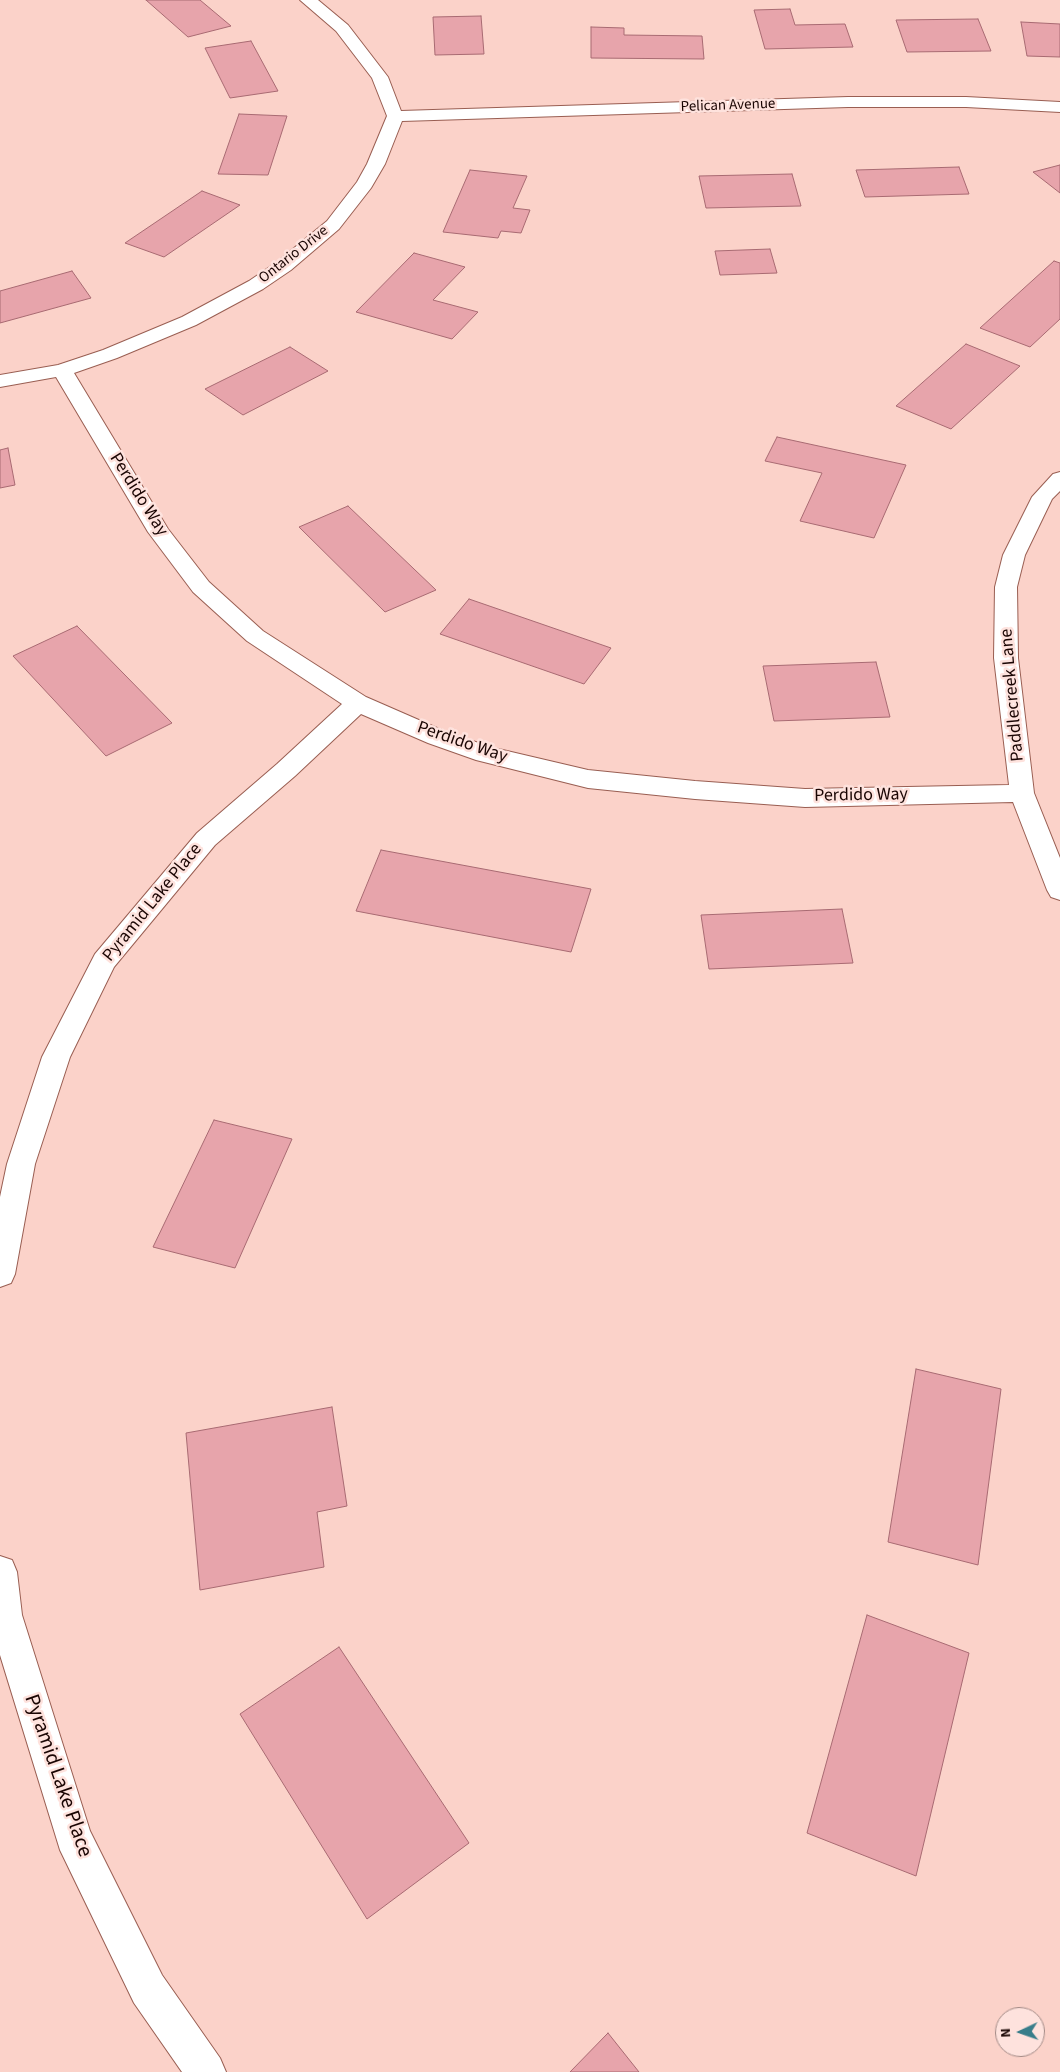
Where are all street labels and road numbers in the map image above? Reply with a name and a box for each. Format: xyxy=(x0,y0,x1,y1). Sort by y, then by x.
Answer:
street label: Pelican Avenue xyxy=(680,95,776,117)
street label: Ontario Drive xyxy=(256,222,332,288)
street label: Perdido Way xyxy=(104,449,172,541)
street label: Paddlecreek Lane xyxy=(996,628,1030,762)
street label: Perdido Way xyxy=(414,718,510,768)
street label: Perdido Way xyxy=(814,784,908,808)
street label: Pyramid Lake Place xyxy=(99,839,207,967)
street label: Pyramid Lake Place xyxy=(17,1691,97,1861)

